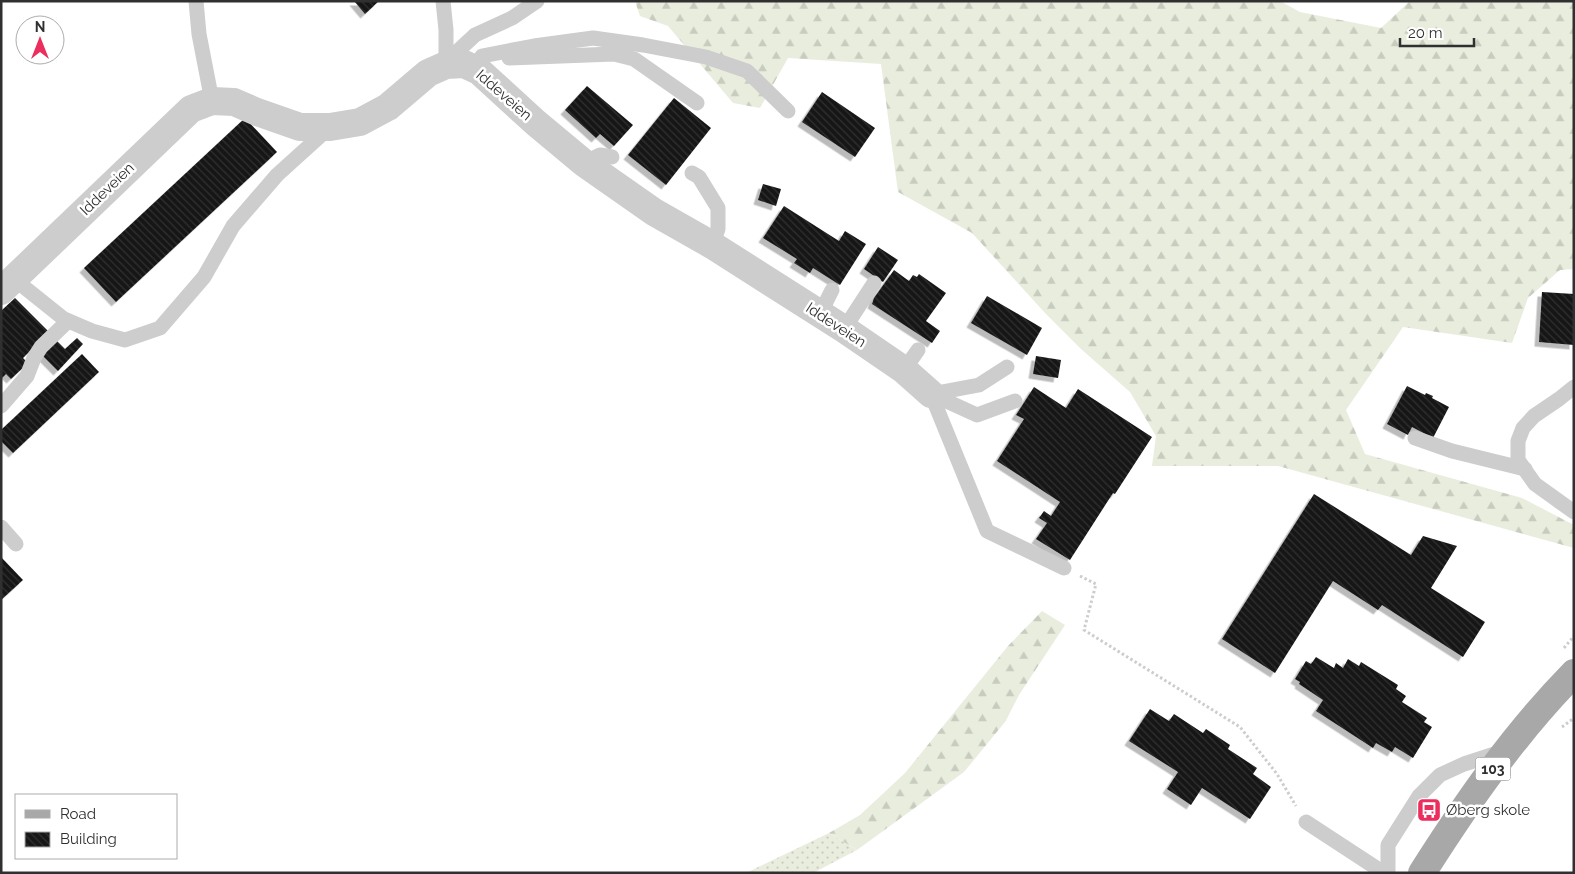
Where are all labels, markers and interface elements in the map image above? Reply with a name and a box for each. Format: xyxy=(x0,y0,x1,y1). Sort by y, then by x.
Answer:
north arrow xyxy=(15,15,65,65)
scale bar xyxy=(1400,15,1474,47)
text: N xyxy=(35,19,45,35)
text: 20 m xyxy=(1408,24,1443,42)
street label: Iddeveien xyxy=(472,66,536,124)
street label: Iddeveien xyxy=(76,159,138,219)
street label: Iddeveien xyxy=(802,299,870,351)
road number: 103 xyxy=(1476,758,1510,781)
legend xyxy=(15,794,178,859)
bus stop icon: Øberg skole xyxy=(1416,797,1442,823)
place label: Øberg skole xyxy=(1446,801,1530,819)
text: Road xyxy=(60,805,96,823)
text: Building xyxy=(60,830,117,848)

